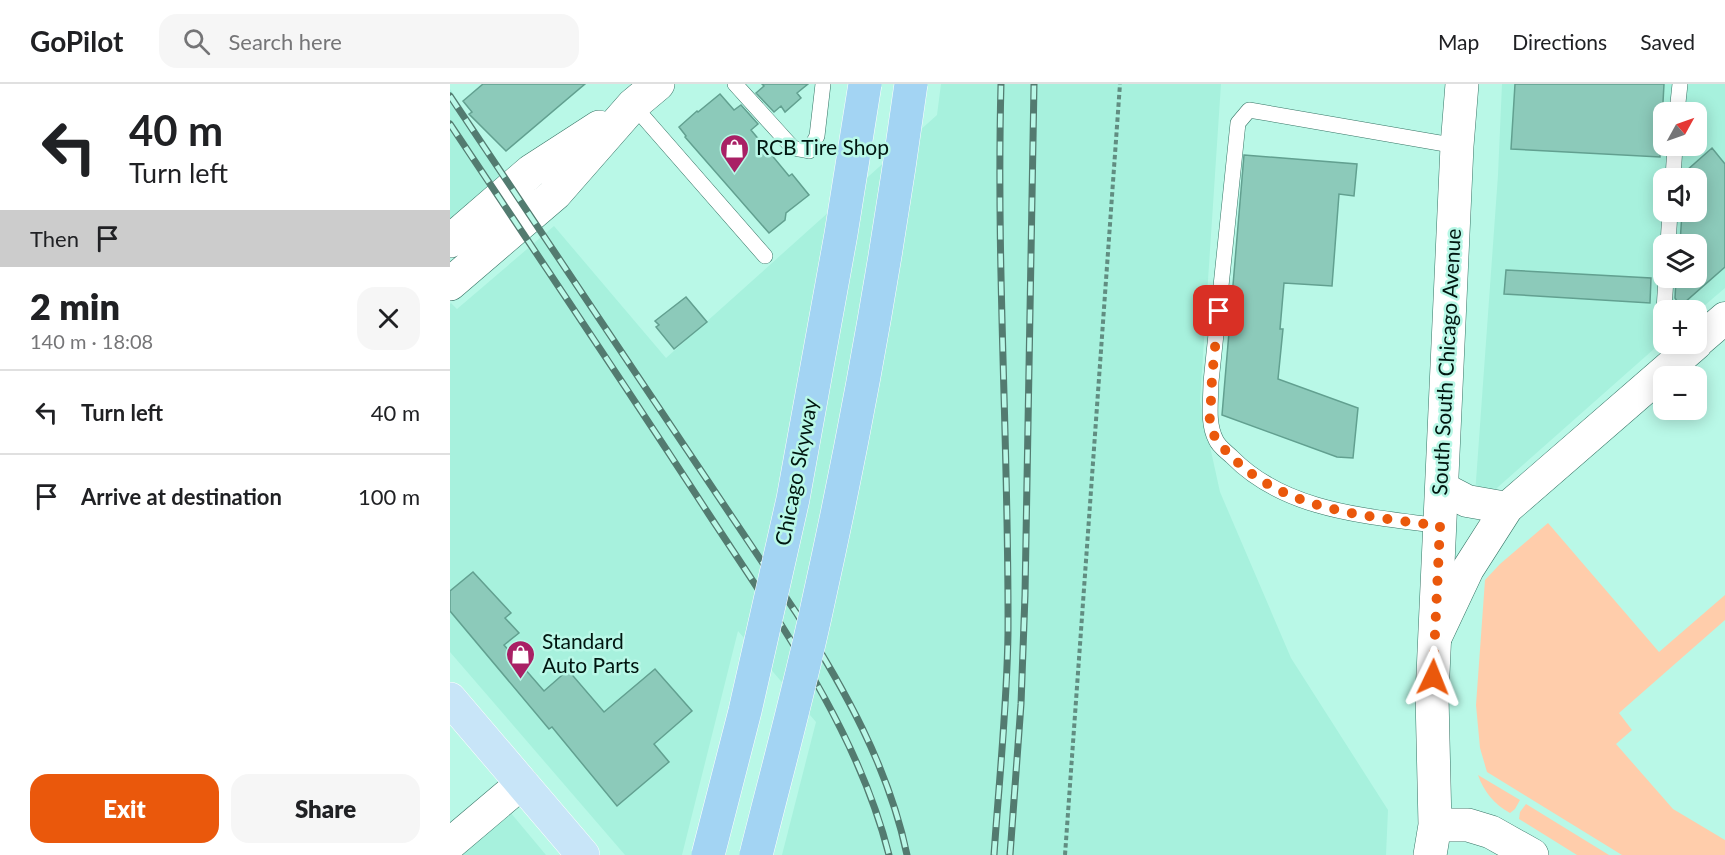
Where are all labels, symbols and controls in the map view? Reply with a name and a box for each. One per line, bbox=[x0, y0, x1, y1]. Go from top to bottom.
search box bbox=[159, 14, 579, 68]
text: GoPilot bbox=[30, 24, 123, 58]
icon: search bbox=[180, 25, 213, 58]
text: Search here bbox=[228, 28, 342, 55]
text: Map bbox=[1438, 29, 1479, 54]
text: Directions bbox=[1512, 29, 1607, 54]
text: Saved bbox=[1640, 29, 1695, 54]
north arrow bbox=[1653, 102, 1707, 156]
map controls bbox=[1653, 102, 1707, 420]
text: 40 m bbox=[129, 105, 223, 155]
icon: left bbox=[30, 108, 108, 186]
shop icon: RCB Tire Shop bbox=[719, 132, 751, 174]
place label: RCB Tire Shop bbox=[756, 134, 889, 159]
text: Turn left bbox=[129, 156, 228, 189]
button: sound bbox=[1653, 168, 1707, 222]
icon: arrive bbox=[91, 222, 124, 255]
text: Then bbox=[30, 225, 79, 252]
street label: South South Chicago Avenue bbox=[1426, 228, 1465, 496]
button: layers bbox=[1653, 234, 1707, 288]
text: 2 min bbox=[30, 284, 120, 328]
pin bbox=[1193, 285, 1244, 336]
button: close bbox=[357, 287, 420, 350]
icon: arrive bbox=[1202, 294, 1235, 327]
button: + bbox=[1653, 300, 1707, 354]
text: 140 m · 18:08 bbox=[30, 329, 153, 353]
button: − bbox=[1653, 366, 1707, 420]
icon: left bbox=[30, 396, 63, 429]
street label: Chicago Skyway bbox=[769, 396, 822, 547]
text: Turn left bbox=[81, 399, 163, 426]
text: 40 m bbox=[371, 399, 420, 426]
icon: arrive bbox=[30, 480, 63, 513]
text: Arrive at destination bbox=[81, 483, 282, 510]
text: 100 m bbox=[358, 483, 420, 510]
place label: Standard Auto Parts bbox=[542, 628, 639, 677]
shop icon: Standard Auto Parts bbox=[505, 638, 537, 680]
position arrow bbox=[1401, 645, 1465, 709]
button: Exit bbox=[30, 774, 219, 843]
button: Share bbox=[231, 774, 420, 843]

